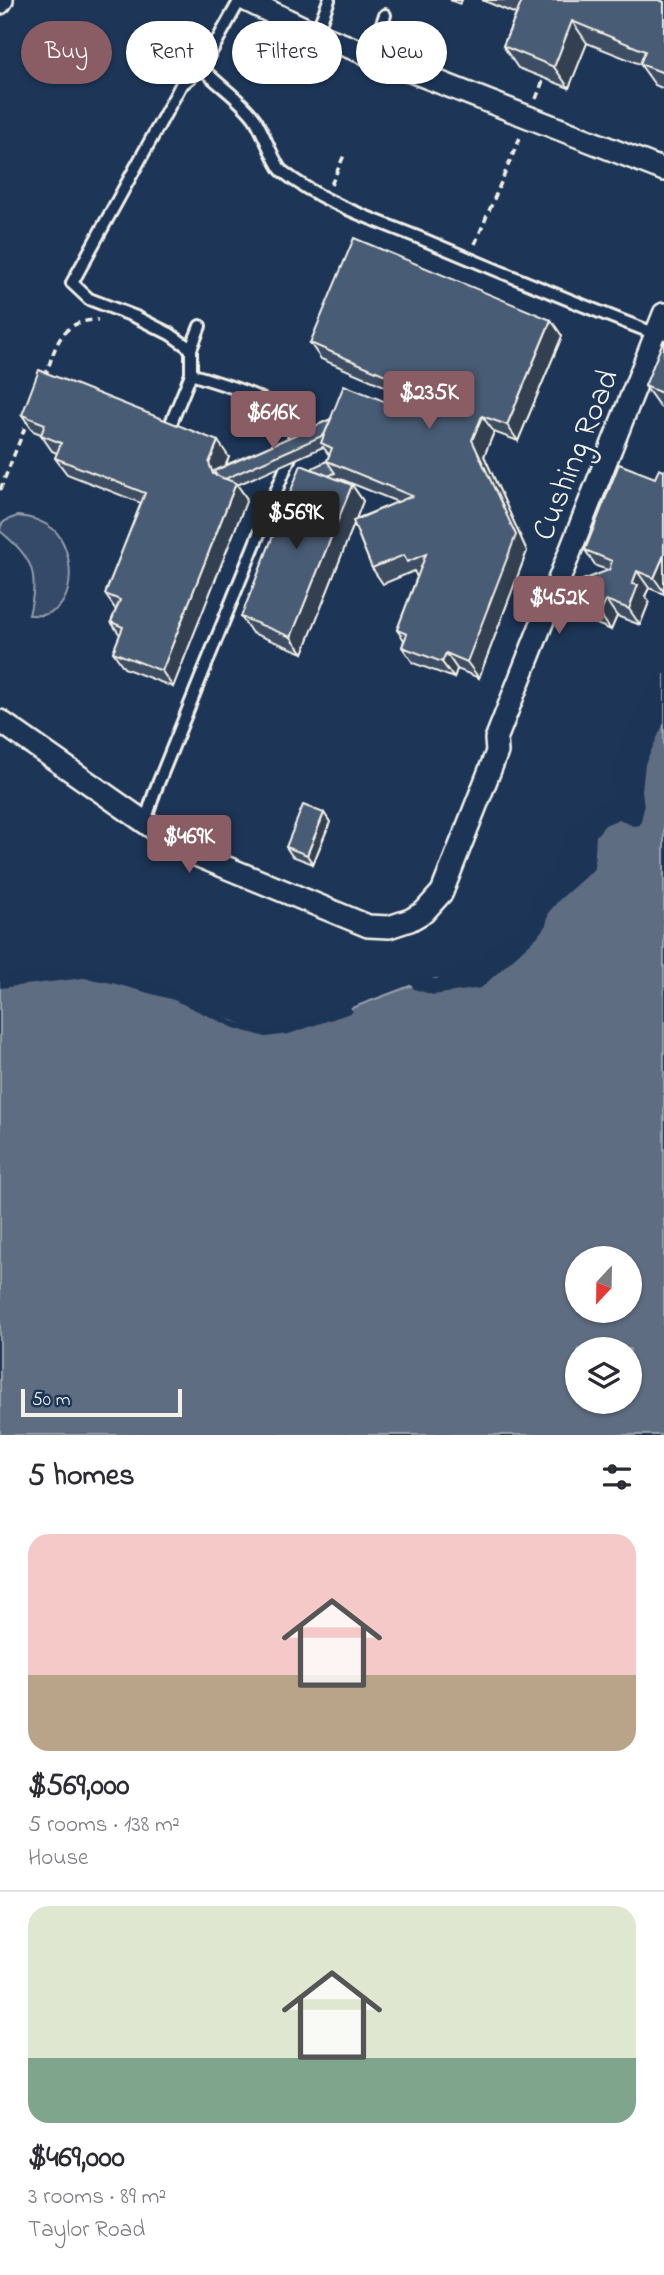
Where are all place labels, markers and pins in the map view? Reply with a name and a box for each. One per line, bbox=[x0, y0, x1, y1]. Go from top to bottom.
pin: $235K bbox=[380, 372, 478, 431]
pin: $616K bbox=[224, 392, 322, 451]
pin: $569K bbox=[247, 491, 345, 551]
pin: $452K bbox=[510, 576, 608, 636]
pin: $469K bbox=[140, 816, 238, 875]

